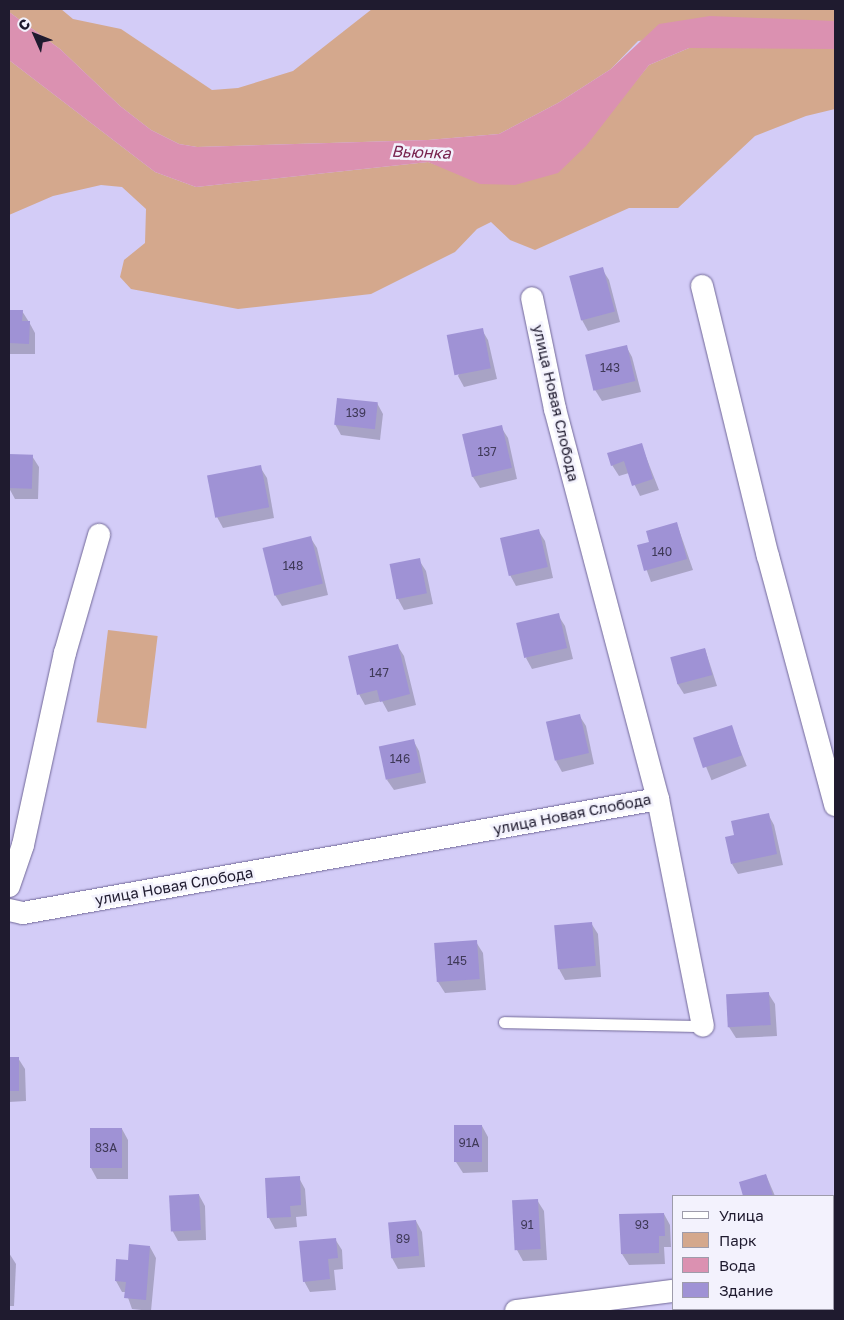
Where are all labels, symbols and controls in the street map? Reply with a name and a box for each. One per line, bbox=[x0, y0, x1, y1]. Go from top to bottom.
north arrow bbox=[10, 10, 60, 60]
text: С bbox=[14, 15, 33, 34]
water label: Вьюнка bbox=[391, 141, 451, 163]
street label: улица Новая Слобода bbox=[529, 323, 583, 483]
house number: 143 bbox=[600, 361, 620, 375]
house number: 139 bbox=[346, 406, 366, 420]
house number: 137 bbox=[477, 445, 497, 459]
house number: 140 bbox=[652, 545, 672, 559]
house number: 148 bbox=[283, 559, 303, 573]
house number: 147 bbox=[369, 666, 389, 680]
house number: 146 bbox=[390, 752, 410, 766]
street label: улица Новая Слобода bbox=[492, 790, 652, 838]
street label: улица Новая Слобода bbox=[93, 863, 255, 909]
house number: 145 bbox=[447, 954, 467, 968]
house number: 91А bbox=[458, 1136, 480, 1150]
house number: 83А bbox=[95, 1141, 117, 1155]
legend bbox=[672, 1195, 834, 1310]
text: Улица bbox=[719, 1206, 764, 1224]
house number: 91 bbox=[520, 1218, 534, 1232]
house number: 93 bbox=[635, 1218, 649, 1232]
text: Парк bbox=[719, 1231, 757, 1249]
house number: 89 bbox=[396, 1232, 410, 1246]
text: Вода bbox=[719, 1256, 756, 1274]
text: Здание bbox=[719, 1281, 773, 1299]

